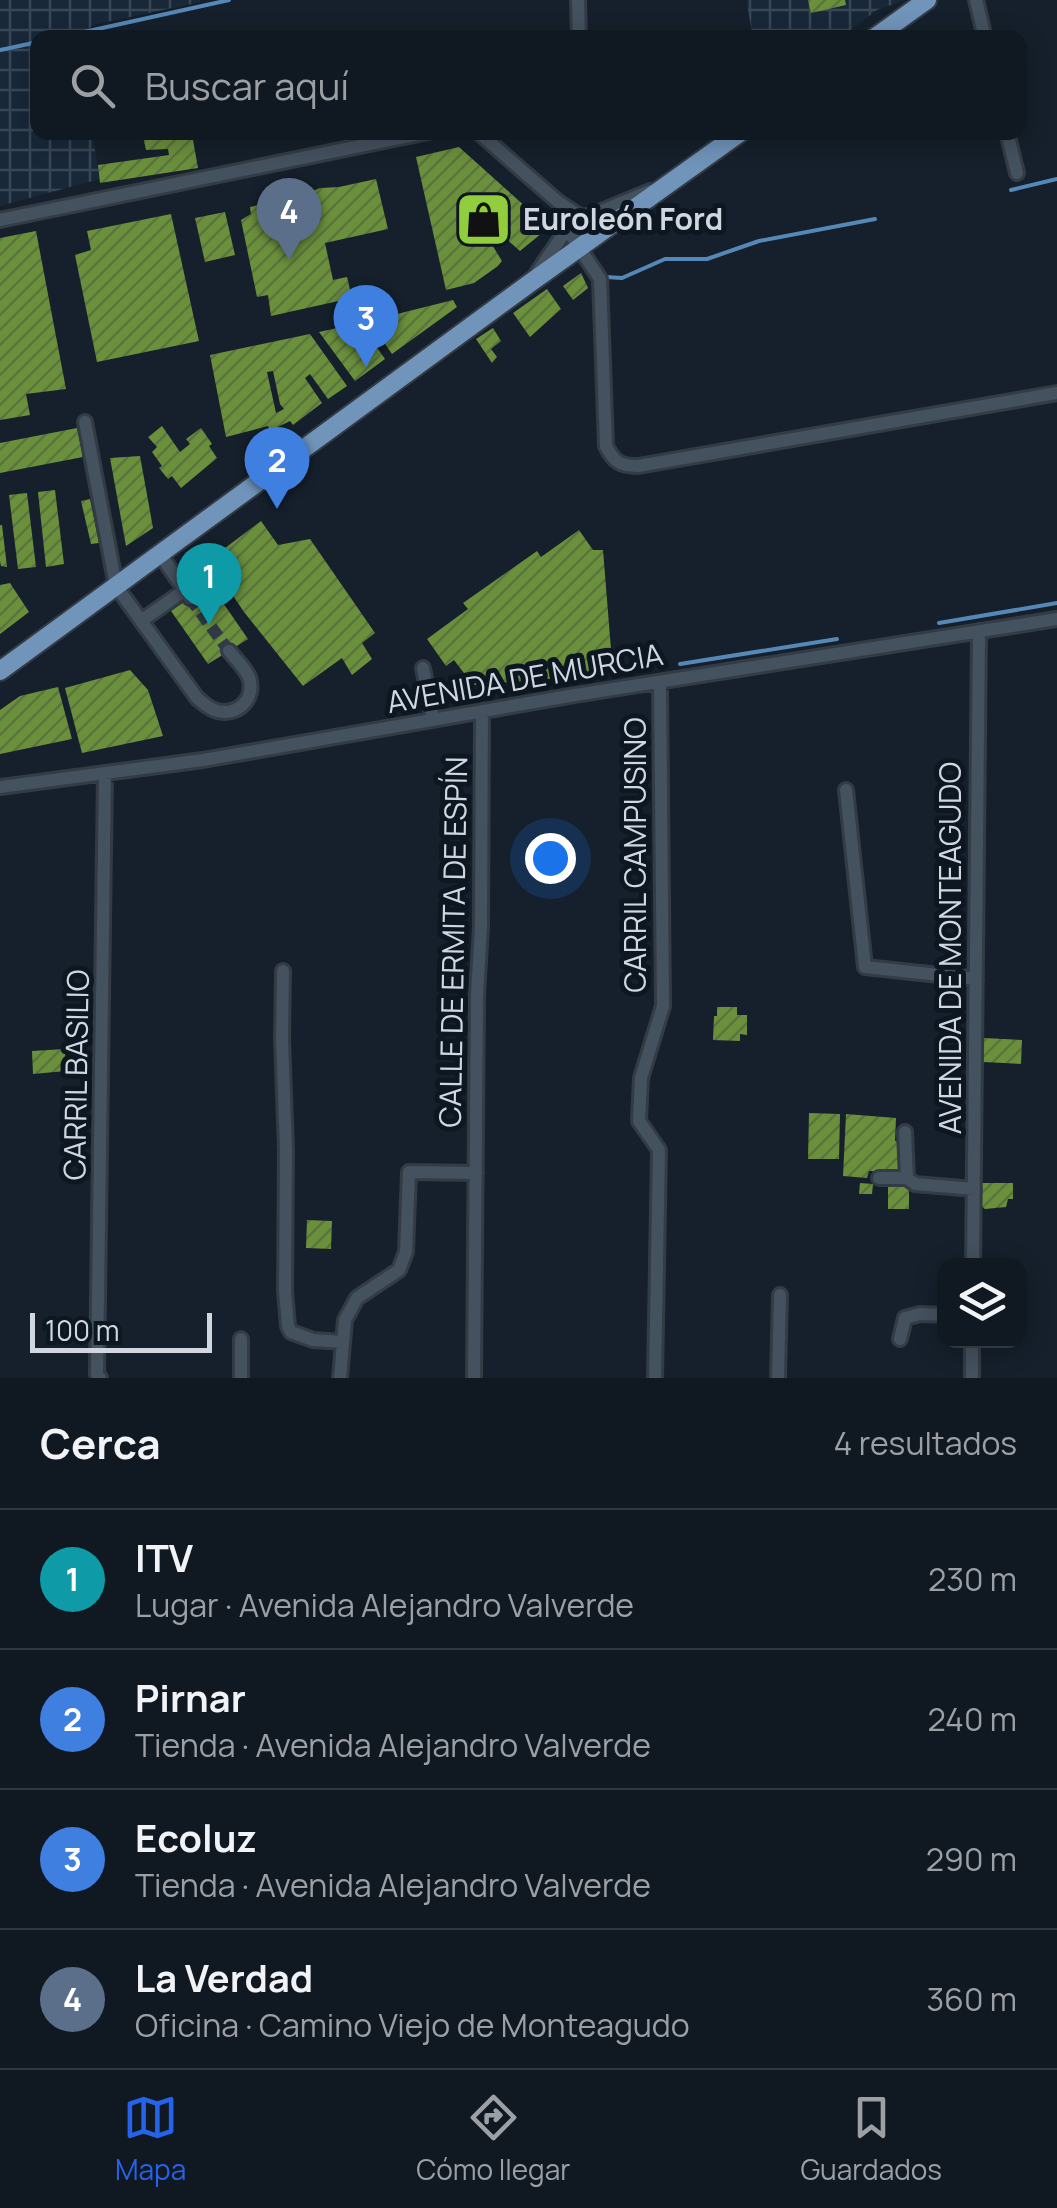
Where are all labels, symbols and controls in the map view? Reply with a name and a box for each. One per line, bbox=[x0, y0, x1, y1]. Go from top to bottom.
search box bbox=[30, 30, 1027, 140]
icon: search bbox=[65, 58, 120, 113]
text: Buscar aquí bbox=[145, 59, 349, 111]
pin: 4 bbox=[256, 178, 322, 260]
shop icon: Euroleón Ford bbox=[454, 190, 514, 250]
place label: Euroleón Ford bbox=[523, 198, 723, 239]
pin: 3 bbox=[334, 284, 398, 367]
pin: 2 bbox=[244, 426, 310, 509]
pin: 1 bbox=[176, 542, 242, 625]
street label: AVENIDA DE MURCIA bbox=[383, 633, 666, 722]
street label: CARRIL CAMPUSINO bbox=[614, 717, 655, 993]
street label: CALLE DE ERMITA DE ESPÍN bbox=[429, 756, 476, 1128]
street label: AVENIDA DE MONTEAGUDO bbox=[929, 762, 970, 1134]
your location bbox=[525, 833, 576, 884]
street label: CARRIL BASILIO bbox=[53, 969, 98, 1181]
map controls bbox=[937, 1258, 1027, 1348]
button: layers bbox=[937, 1258, 1027, 1348]
scale bar bbox=[30, 1308, 212, 1352]
text: 100 m bbox=[45, 1311, 119, 1349]
text: Cerca bbox=[40, 1414, 161, 1472]
text: 4 resultados bbox=[833, 1421, 1017, 1465]
text: ITV bbox=[135, 1531, 193, 1583]
text: 1 bbox=[65, 1557, 80, 1601]
text: 230 m bbox=[928, 1557, 1017, 1601]
text: Lugar · Avenida Alejandro Valverde bbox=[135, 1583, 634, 1627]
text: Pirnar bbox=[135, 1671, 246, 1723]
text: 2 bbox=[63, 1697, 82, 1741]
text: 240 m bbox=[927, 1697, 1017, 1741]
text: Tienda · Avenida Alejandro Valverde bbox=[135, 1723, 651, 1767]
text: Ecoluz bbox=[135, 1811, 257, 1863]
text: 3 bbox=[63, 1837, 82, 1881]
text: 290 m bbox=[926, 1837, 1017, 1881]
text: Tienda · Avenida Alejandro Valverde bbox=[135, 1863, 651, 1907]
text: La Verdad bbox=[135, 1951, 313, 2003]
text: 4 bbox=[63, 1977, 82, 2021]
text: 360 m bbox=[926, 1977, 1017, 2021]
text: Oficina · Camino Viejo de Monteagudo bbox=[135, 2003, 690, 2047]
tab: Mapa bbox=[115, 2090, 186, 2188]
tab: Cómo llegar bbox=[416, 2090, 570, 2188]
tab: Guardados bbox=[800, 2090, 942, 2188]

